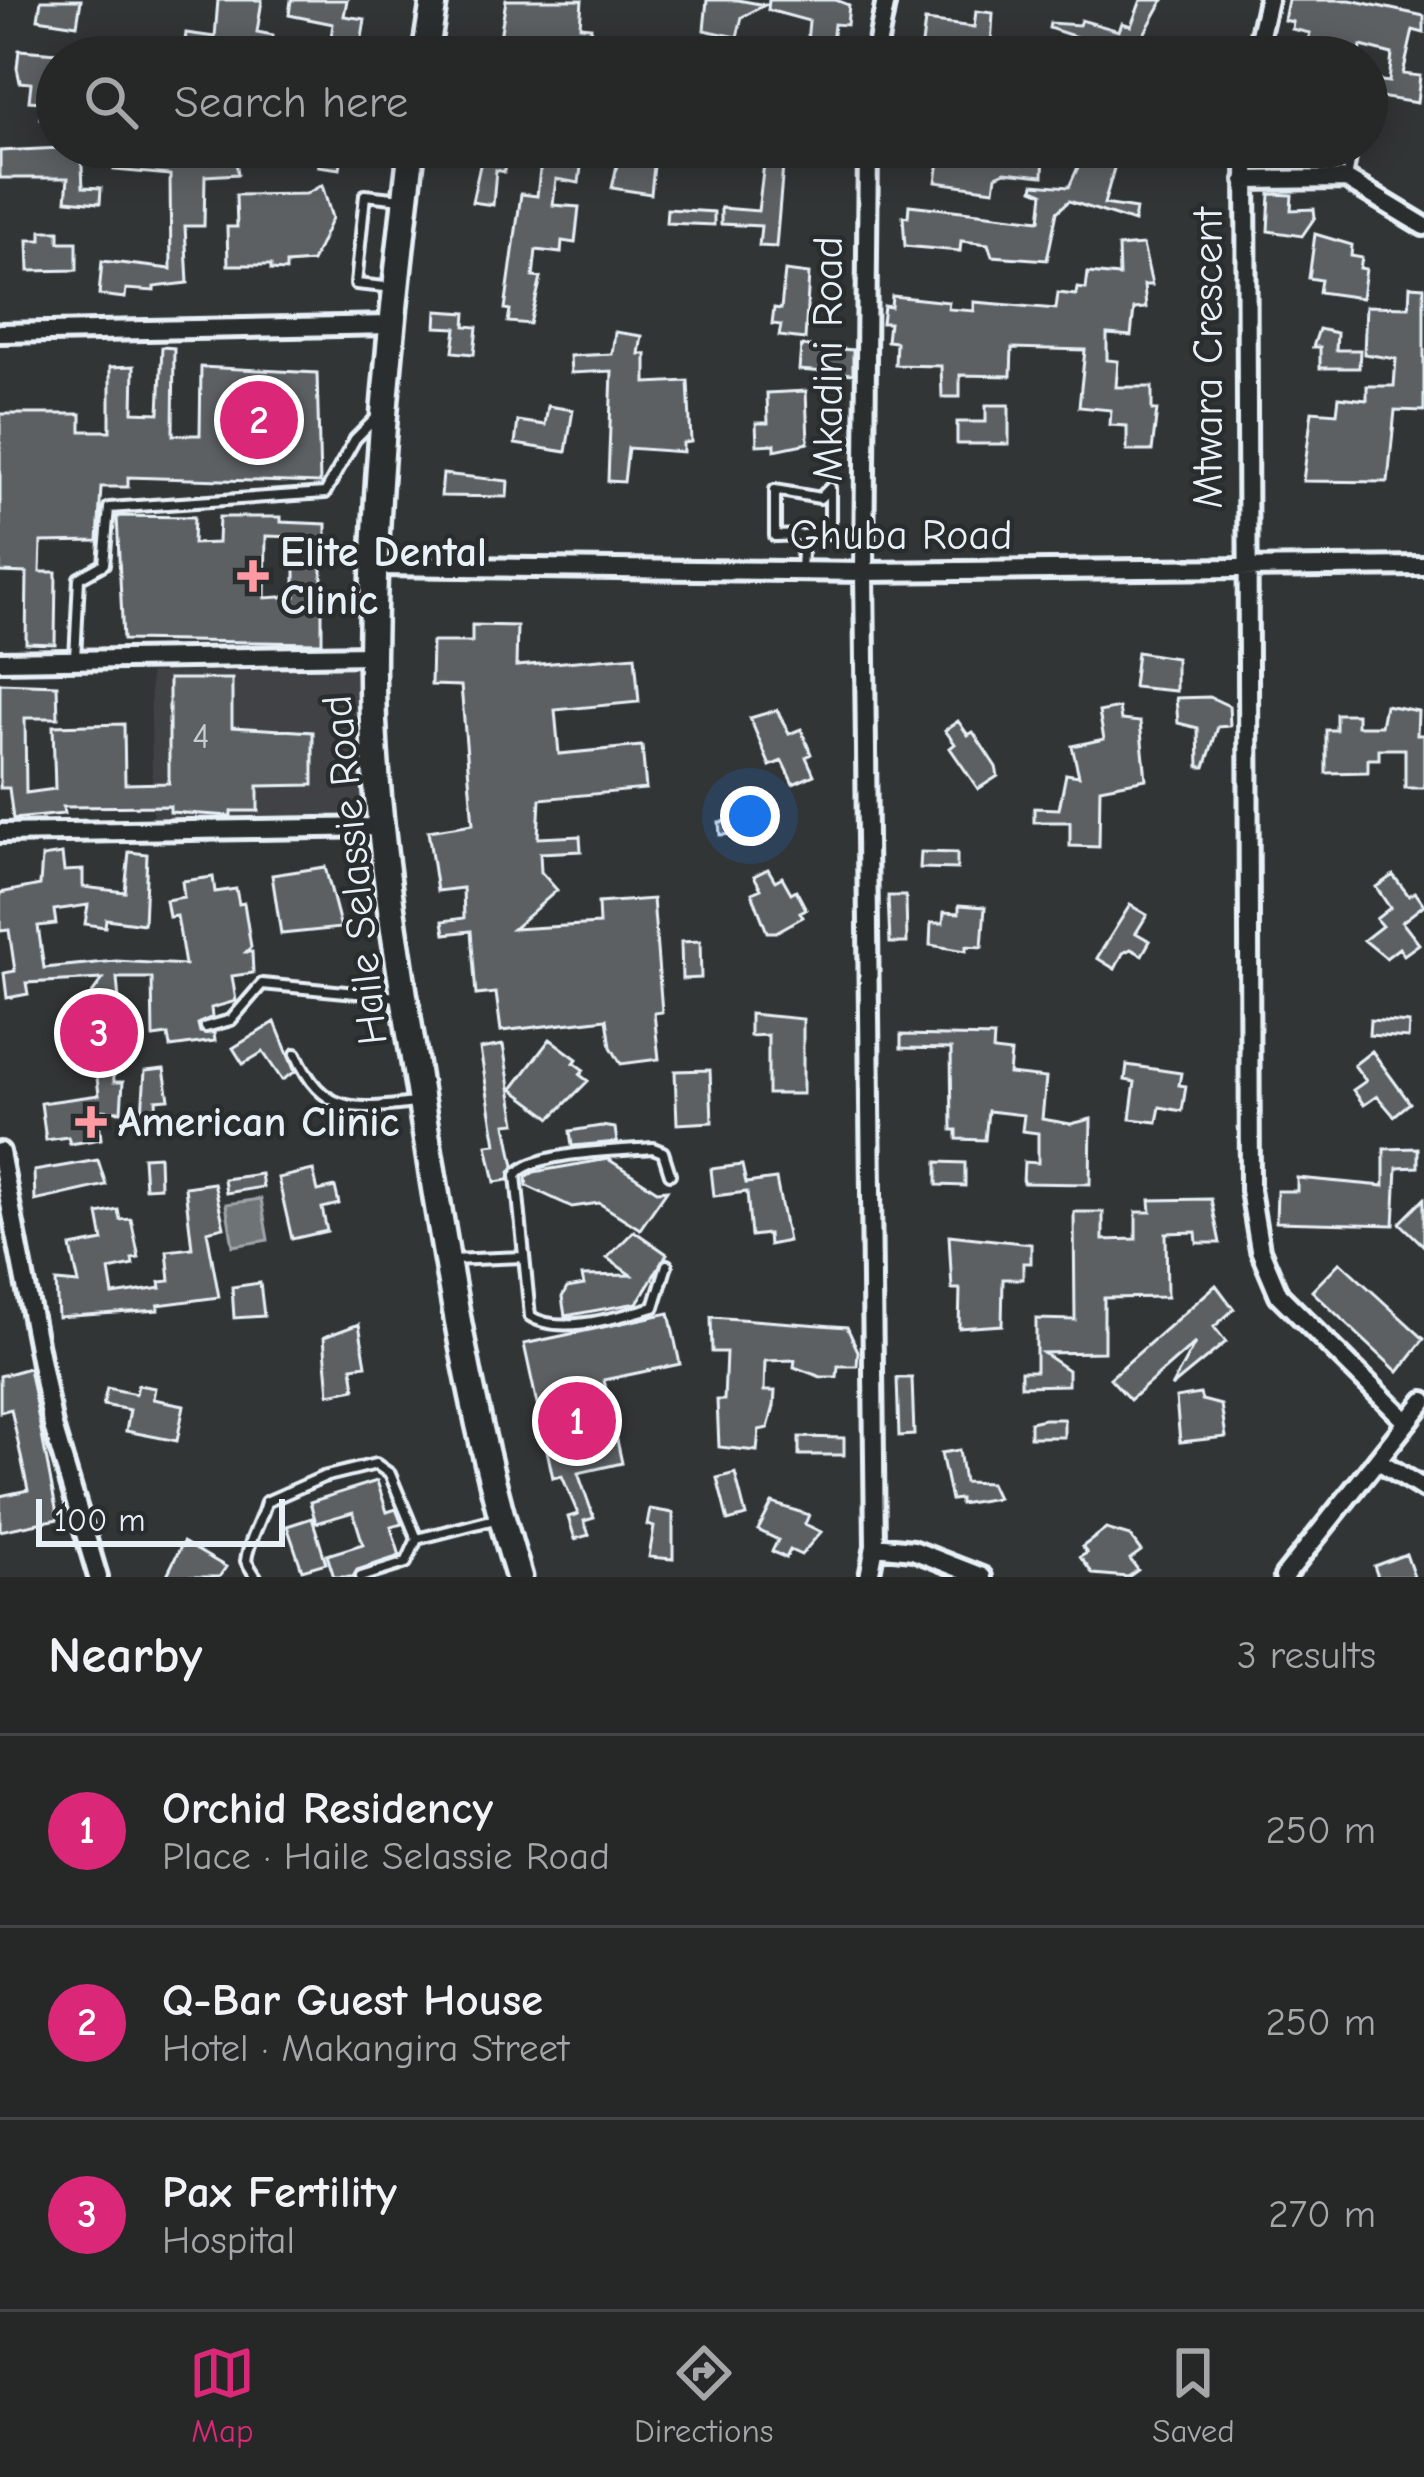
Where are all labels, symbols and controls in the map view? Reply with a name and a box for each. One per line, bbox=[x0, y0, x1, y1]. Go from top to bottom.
search box bbox=[36, 36, 1388, 168]
icon: search bbox=[78, 69, 144, 135]
text: Search here bbox=[174, 76, 408, 128]
street label: Mtwara Crescent bbox=[1184, 205, 1233, 509]
street label: Mkadini Road bbox=[804, 236, 853, 482]
pin: 2 bbox=[220, 375, 298, 465]
street label: Ghuba Road bbox=[790, 511, 1012, 560]
place label: Elite Dental Clinic bbox=[280, 528, 487, 625]
marker: Elite Dental Clinic bbox=[237, 560, 269, 592]
street label: Haile Selassie Road bbox=[312, 693, 398, 1047]
house number: 4 bbox=[192, 716, 210, 757]
your location bbox=[720, 786, 780, 846]
pin: 3 bbox=[60, 988, 138, 1078]
place label: American Clinic bbox=[118, 1098, 400, 1147]
marker: American Clinic bbox=[75, 1106, 107, 1138]
pin: 1 bbox=[538, 1376, 616, 1466]
scale bar bbox=[36, 1493, 285, 1546]
text: 100 m bbox=[54, 1501, 146, 1539]
text: Nearby bbox=[48, 1626, 202, 1685]
text: 3 results bbox=[1237, 1633, 1376, 1678]
text: Orchid Residency bbox=[162, 1782, 493, 1834]
text: 1 bbox=[79, 1808, 95, 1853]
text: 250 m bbox=[1265, 1808, 1376, 1853]
text: Place · Haile Selassie Road bbox=[162, 1834, 610, 1879]
text: Q-Bar Guest House bbox=[162, 1974, 543, 2026]
text: 2 bbox=[77, 2000, 97, 2045]
text: 250 m bbox=[1265, 2000, 1376, 2045]
text: Hotel · Makangira Street bbox=[162, 2026, 569, 2071]
text: Pax Fertility bbox=[162, 2166, 397, 2218]
text: 3 bbox=[77, 2192, 97, 2237]
text: 270 m bbox=[1268, 2192, 1376, 2237]
text: Hospital bbox=[162, 2218, 295, 2263]
tab: Map bbox=[189, 2340, 255, 2450]
tab: Directions bbox=[634, 2340, 774, 2450]
tab: Saved bbox=[1152, 2340, 1235, 2450]

